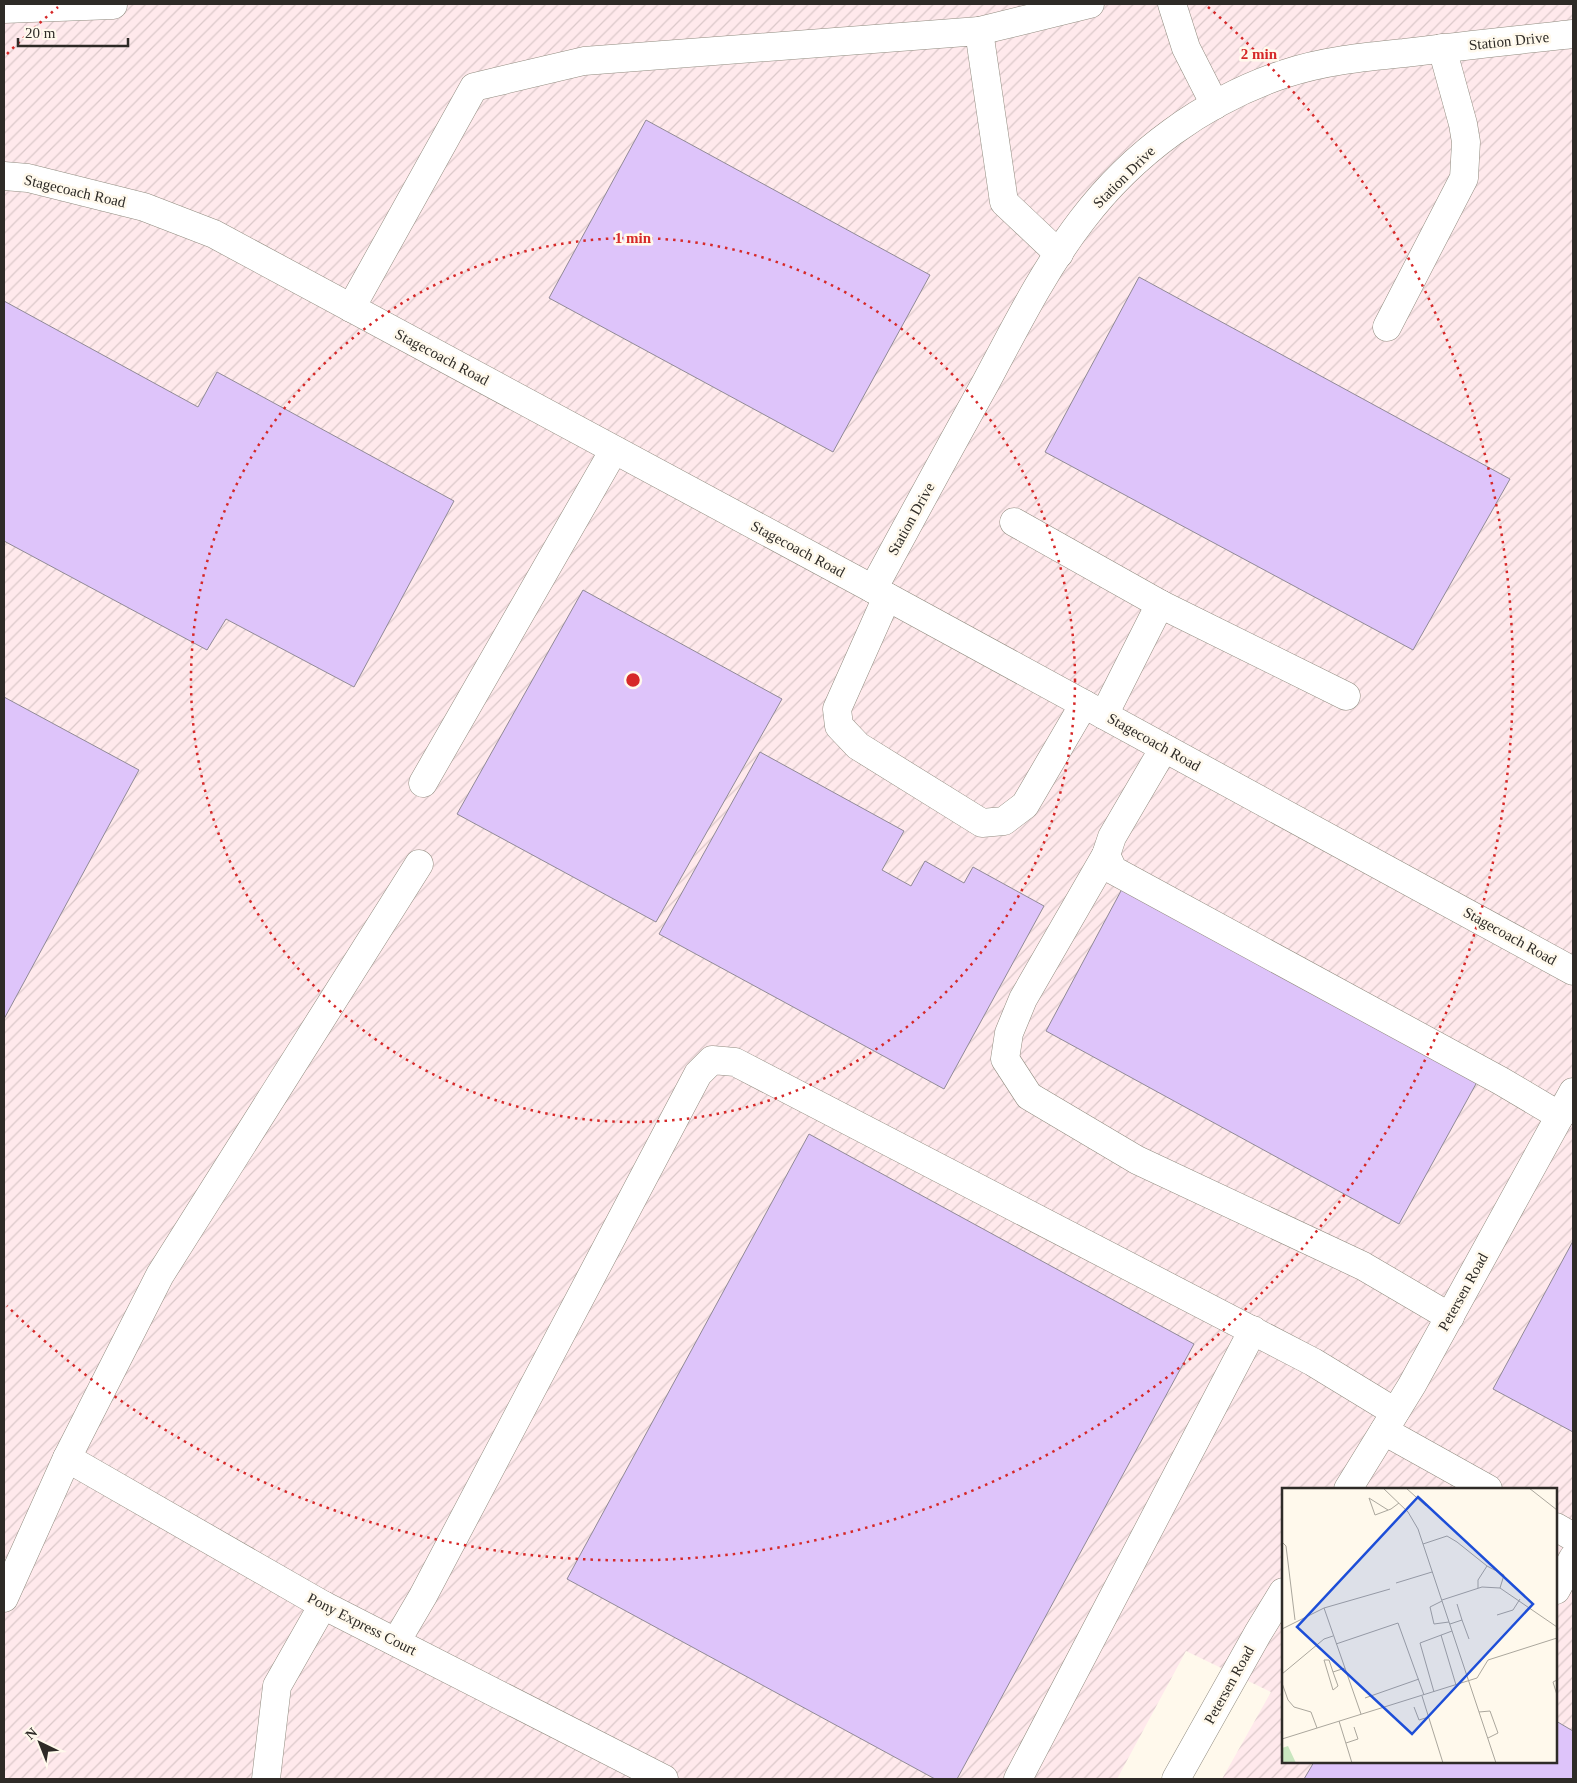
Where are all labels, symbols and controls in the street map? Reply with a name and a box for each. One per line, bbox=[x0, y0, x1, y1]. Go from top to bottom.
scale bar bbox=[18, 15, 128, 47]
text: 20 m bbox=[25, 25, 56, 41]
street label: Station Drive bbox=[1468, 29, 1550, 53]
text: 2 min bbox=[1241, 46, 1278, 62]
street label: Station Drive bbox=[1090, 143, 1158, 211]
street label: Stagecoach Road bbox=[23, 172, 128, 211]
text: 1 min bbox=[615, 230, 652, 246]
street label: Stagecoach Road bbox=[392, 326, 492, 389]
street label: Station Drive bbox=[885, 480, 938, 558]
street label: Stagecoach Road bbox=[748, 518, 848, 581]
centre of rings bbox=[624, 671, 642, 689]
street label: Stagecoach Road bbox=[1105, 710, 1204, 774]
street label: Stagecoach Road bbox=[1461, 904, 1560, 968]
street label: Petersen Road bbox=[1435, 1250, 1491, 1334]
inset map bbox=[1282, 1488, 1557, 1763]
street label: Pony Express Court bbox=[305, 1590, 420, 1659]
street label: Petersen Road bbox=[1201, 1643, 1257, 1727]
north arrow bbox=[15, 1718, 65, 1768]
text: N bbox=[23, 1725, 40, 1743]

